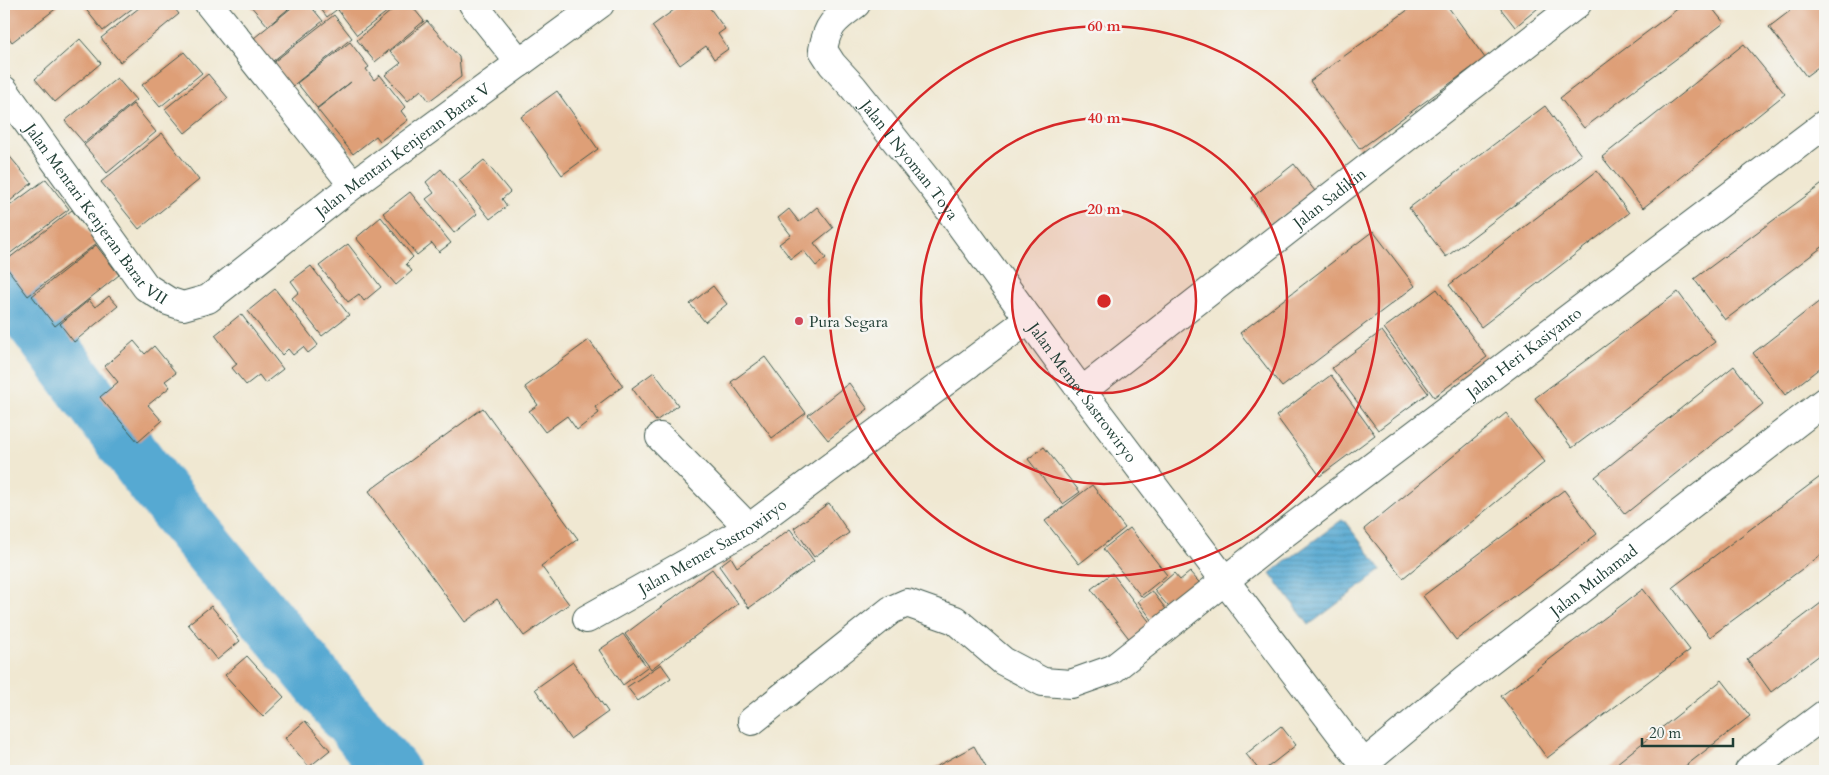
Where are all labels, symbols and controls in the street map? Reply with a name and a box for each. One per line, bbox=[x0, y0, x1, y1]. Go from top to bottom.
text: 60 m bbox=[1087, 16, 1121, 36]
street label: Jalan Mentari Kenjeran Barat V bbox=[309, 78, 495, 224]
street label: Jalan I Nyoman Toya bbox=[854, 94, 963, 225]
text: 40 m bbox=[1087, 108, 1121, 128]
street label: Jalan Mentari Kenjeran Barat VII bbox=[18, 118, 172, 310]
street label: Jalan Sadikin bbox=[1287, 163, 1371, 235]
text: 20 m bbox=[1087, 199, 1121, 219]
centre of rings bbox=[1095, 292, 1113, 310]
street label: Jalan Heri Kasiyanto bbox=[1461, 302, 1587, 405]
place label: Pura Segara bbox=[809, 311, 888, 333]
marker: Pura Segara bbox=[793, 315, 805, 327]
street label: Jalan Memet Sastrowiryo bbox=[1022, 317, 1142, 468]
street label: Jalan Memet Sastrowiryo bbox=[633, 494, 792, 601]
street label: Jalan Muhamad bbox=[1544, 540, 1643, 623]
scale bar bbox=[1642, 715, 1733, 747]
text: 20 m bbox=[1649, 723, 1681, 743]

